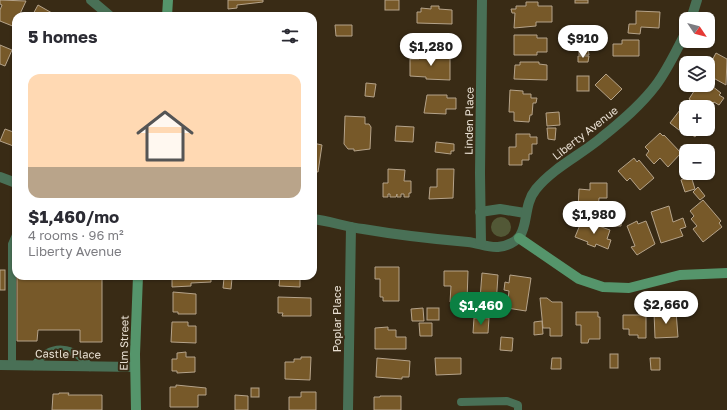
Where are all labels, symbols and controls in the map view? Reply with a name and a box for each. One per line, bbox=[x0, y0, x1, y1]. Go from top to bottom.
north arrow bbox=[679, 12, 715, 48]
map controls bbox=[679, 12, 715, 180]
icon: filters bbox=[279, 25, 301, 47]
pin: $910 bbox=[559, 25, 607, 59]
text: 5 homes bbox=[28, 26, 98, 47]
text: $910 bbox=[567, 30, 599, 46]
pin: $1,280 bbox=[398, 33, 464, 67]
text: $1,280 bbox=[409, 38, 453, 54]
button: layers bbox=[679, 56, 715, 92]
street label: Linden Place bbox=[461, 87, 476, 155]
icon: home bbox=[129, 100, 201, 172]
button: + bbox=[679, 100, 715, 136]
street label: Liberty Avenue bbox=[549, 103, 620, 162]
button: − bbox=[679, 144, 715, 180]
pin: $1,980 bbox=[561, 201, 627, 235]
text: $1,460/mo bbox=[28, 206, 119, 227]
text: $1,980 bbox=[572, 206, 616, 222]
text: 4 rooms · 96 m² bbox=[28, 227, 124, 243]
text: Liberty Avenue bbox=[28, 243, 122, 259]
street label: Poplar Place bbox=[330, 286, 343, 352]
pin: $2,660 bbox=[633, 291, 699, 325]
pin: $1,460 bbox=[448, 292, 514, 326]
text: $2,660 bbox=[643, 296, 689, 312]
text: $1,460 bbox=[459, 297, 503, 313]
street label: Elm Street bbox=[117, 315, 130, 371]
street label: Castle Place bbox=[35, 346, 101, 361]

